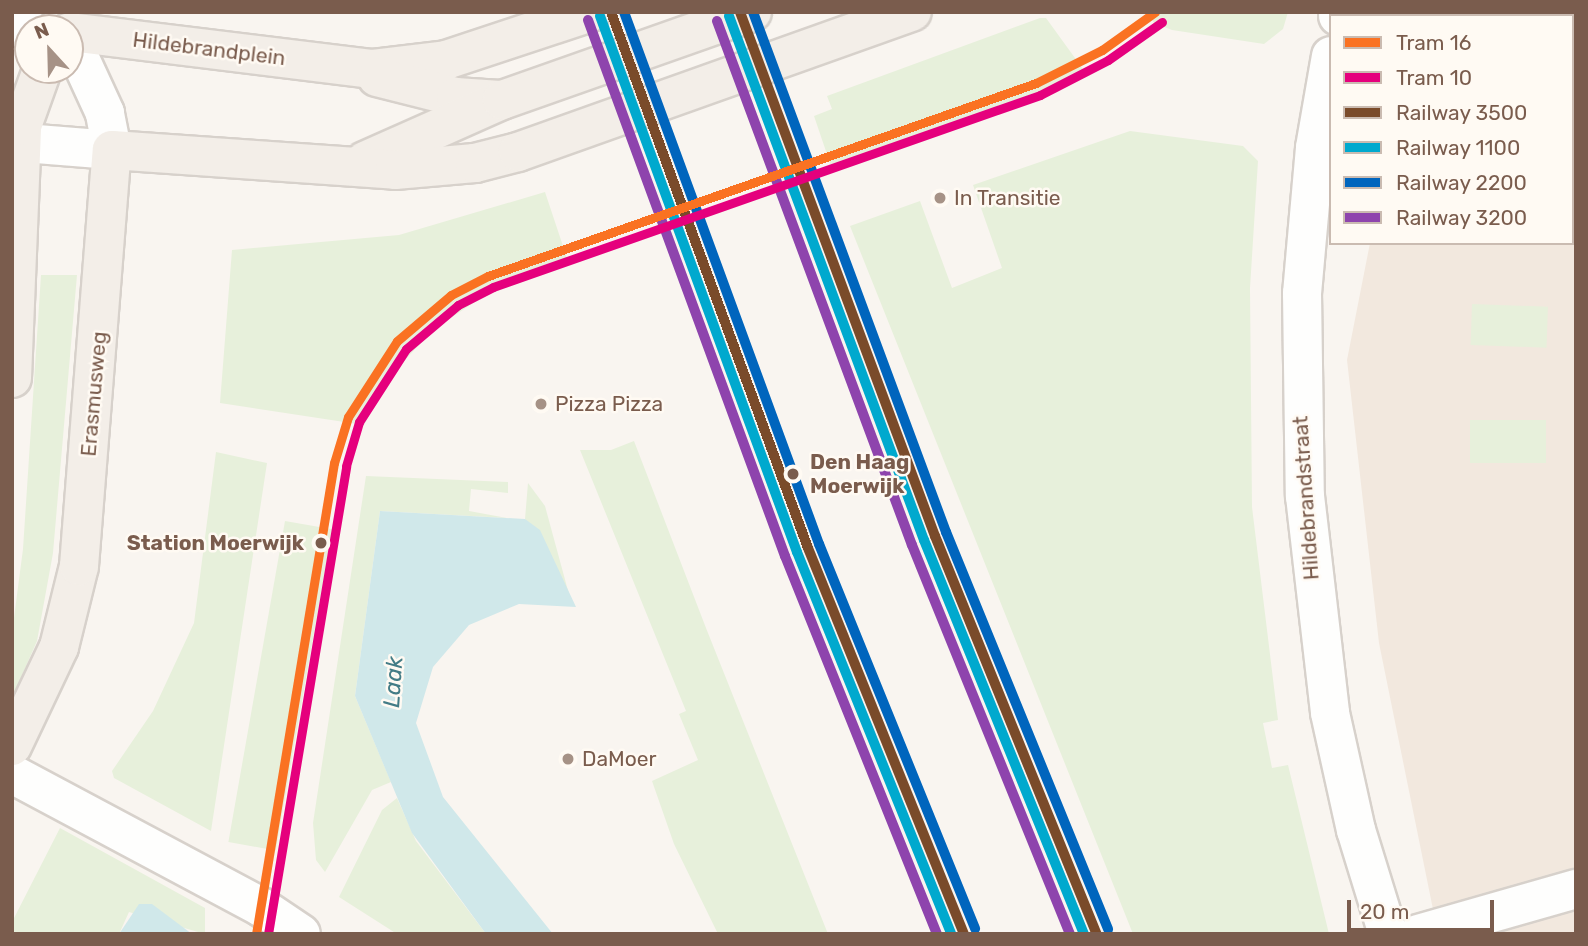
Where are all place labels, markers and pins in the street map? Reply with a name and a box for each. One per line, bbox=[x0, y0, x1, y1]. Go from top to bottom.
place label: In Transitie bbox=[954, 185, 1061, 211]
marker: In Transitie bbox=[932, 190, 948, 206]
place label: Pizza Pizza bbox=[555, 391, 663, 417]
marker: Pizza Pizza bbox=[533, 396, 549, 412]
place label: Den Haag Moerwijk bbox=[810, 449, 909, 499]
marker: Den Haag Moerwijk bbox=[782, 463, 804, 485]
place label: Station Moerwijk bbox=[127, 530, 304, 556]
marker: Station Moerwijk bbox=[310, 532, 332, 554]
place label: DaMoer bbox=[582, 746, 657, 772]
marker: DaMoer bbox=[560, 751, 576, 767]

